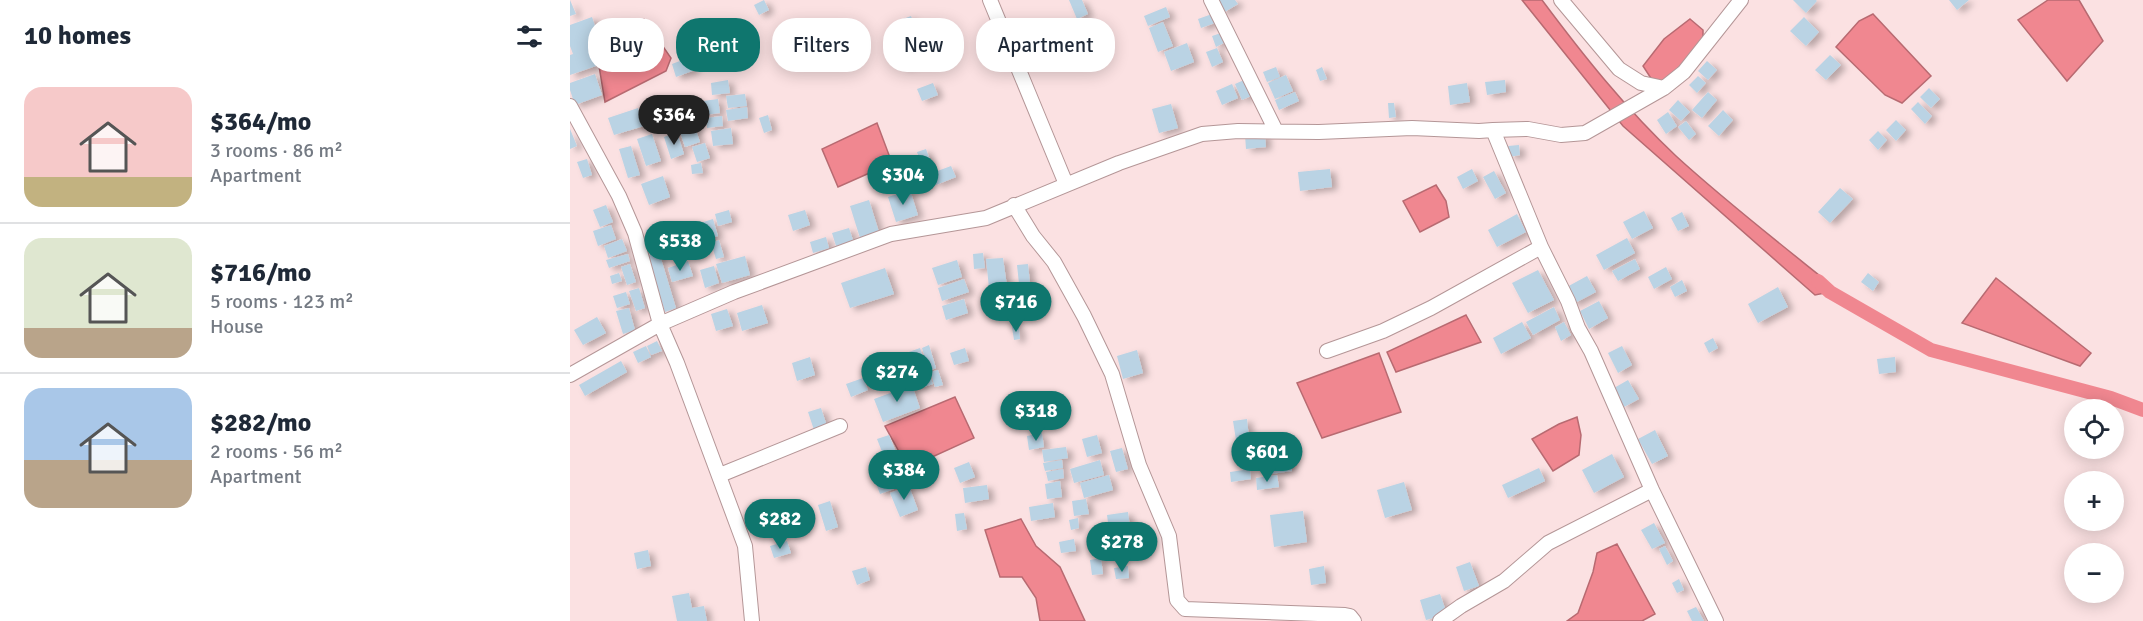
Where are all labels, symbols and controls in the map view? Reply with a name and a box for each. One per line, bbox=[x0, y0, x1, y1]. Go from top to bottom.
chip: Buy bbox=[588, 18, 664, 72]
chip: Rent bbox=[676, 18, 760, 72]
chip: Filters bbox=[772, 18, 871, 72]
chip: New bbox=[883, 18, 964, 72]
chip: Apartment bbox=[976, 18, 1115, 72]
text: 10 homes bbox=[24, 20, 131, 52]
icon: filters bbox=[513, 20, 546, 53]
pin: $364 bbox=[638, 95, 710, 146]
text: $364 bbox=[652, 102, 696, 127]
text: $364/mo bbox=[210, 106, 311, 138]
icon: home bbox=[72, 111, 144, 183]
text: 3 rooms · 86 m² bbox=[210, 138, 343, 163]
pin: $304 bbox=[867, 155, 939, 206]
text: $304 bbox=[881, 162, 925, 187]
text: Apartment bbox=[210, 163, 302, 188]
pin: $538 bbox=[644, 221, 716, 272]
text: $538 bbox=[658, 228, 702, 253]
text: $716/mo bbox=[210, 257, 311, 289]
icon: home bbox=[72, 262, 144, 334]
pin: $716 bbox=[980, 282, 1052, 333]
text: 5 rooms · 123 m² bbox=[210, 289, 354, 314]
text: $716 bbox=[994, 289, 1038, 314]
text: House bbox=[210, 314, 264, 339]
pin: $274 bbox=[861, 352, 933, 403]
text: $274 bbox=[875, 359, 919, 384]
pin: $318 bbox=[1000, 391, 1072, 442]
text: $318 bbox=[1014, 398, 1058, 423]
map controls bbox=[2064, 399, 2124, 603]
button: locate bbox=[2064, 399, 2124, 459]
text: $282/mo bbox=[210, 407, 311, 439]
icon: home bbox=[72, 412, 144, 484]
pin: $601 bbox=[1231, 432, 1303, 483]
text: 2 rooms · 56 m² bbox=[210, 439, 343, 464]
text: $601 bbox=[1245, 439, 1289, 464]
pin: $384 bbox=[868, 450, 940, 501]
text: $384 bbox=[882, 457, 926, 482]
text: Apartment bbox=[210, 464, 302, 489]
button: + bbox=[2064, 471, 2124, 531]
pin: $282 bbox=[744, 499, 816, 550]
text: $282 bbox=[758, 506, 802, 531]
pin: $278 bbox=[1086, 522, 1158, 573]
text: $278 bbox=[1100, 529, 1144, 554]
button: − bbox=[2064, 543, 2124, 603]

